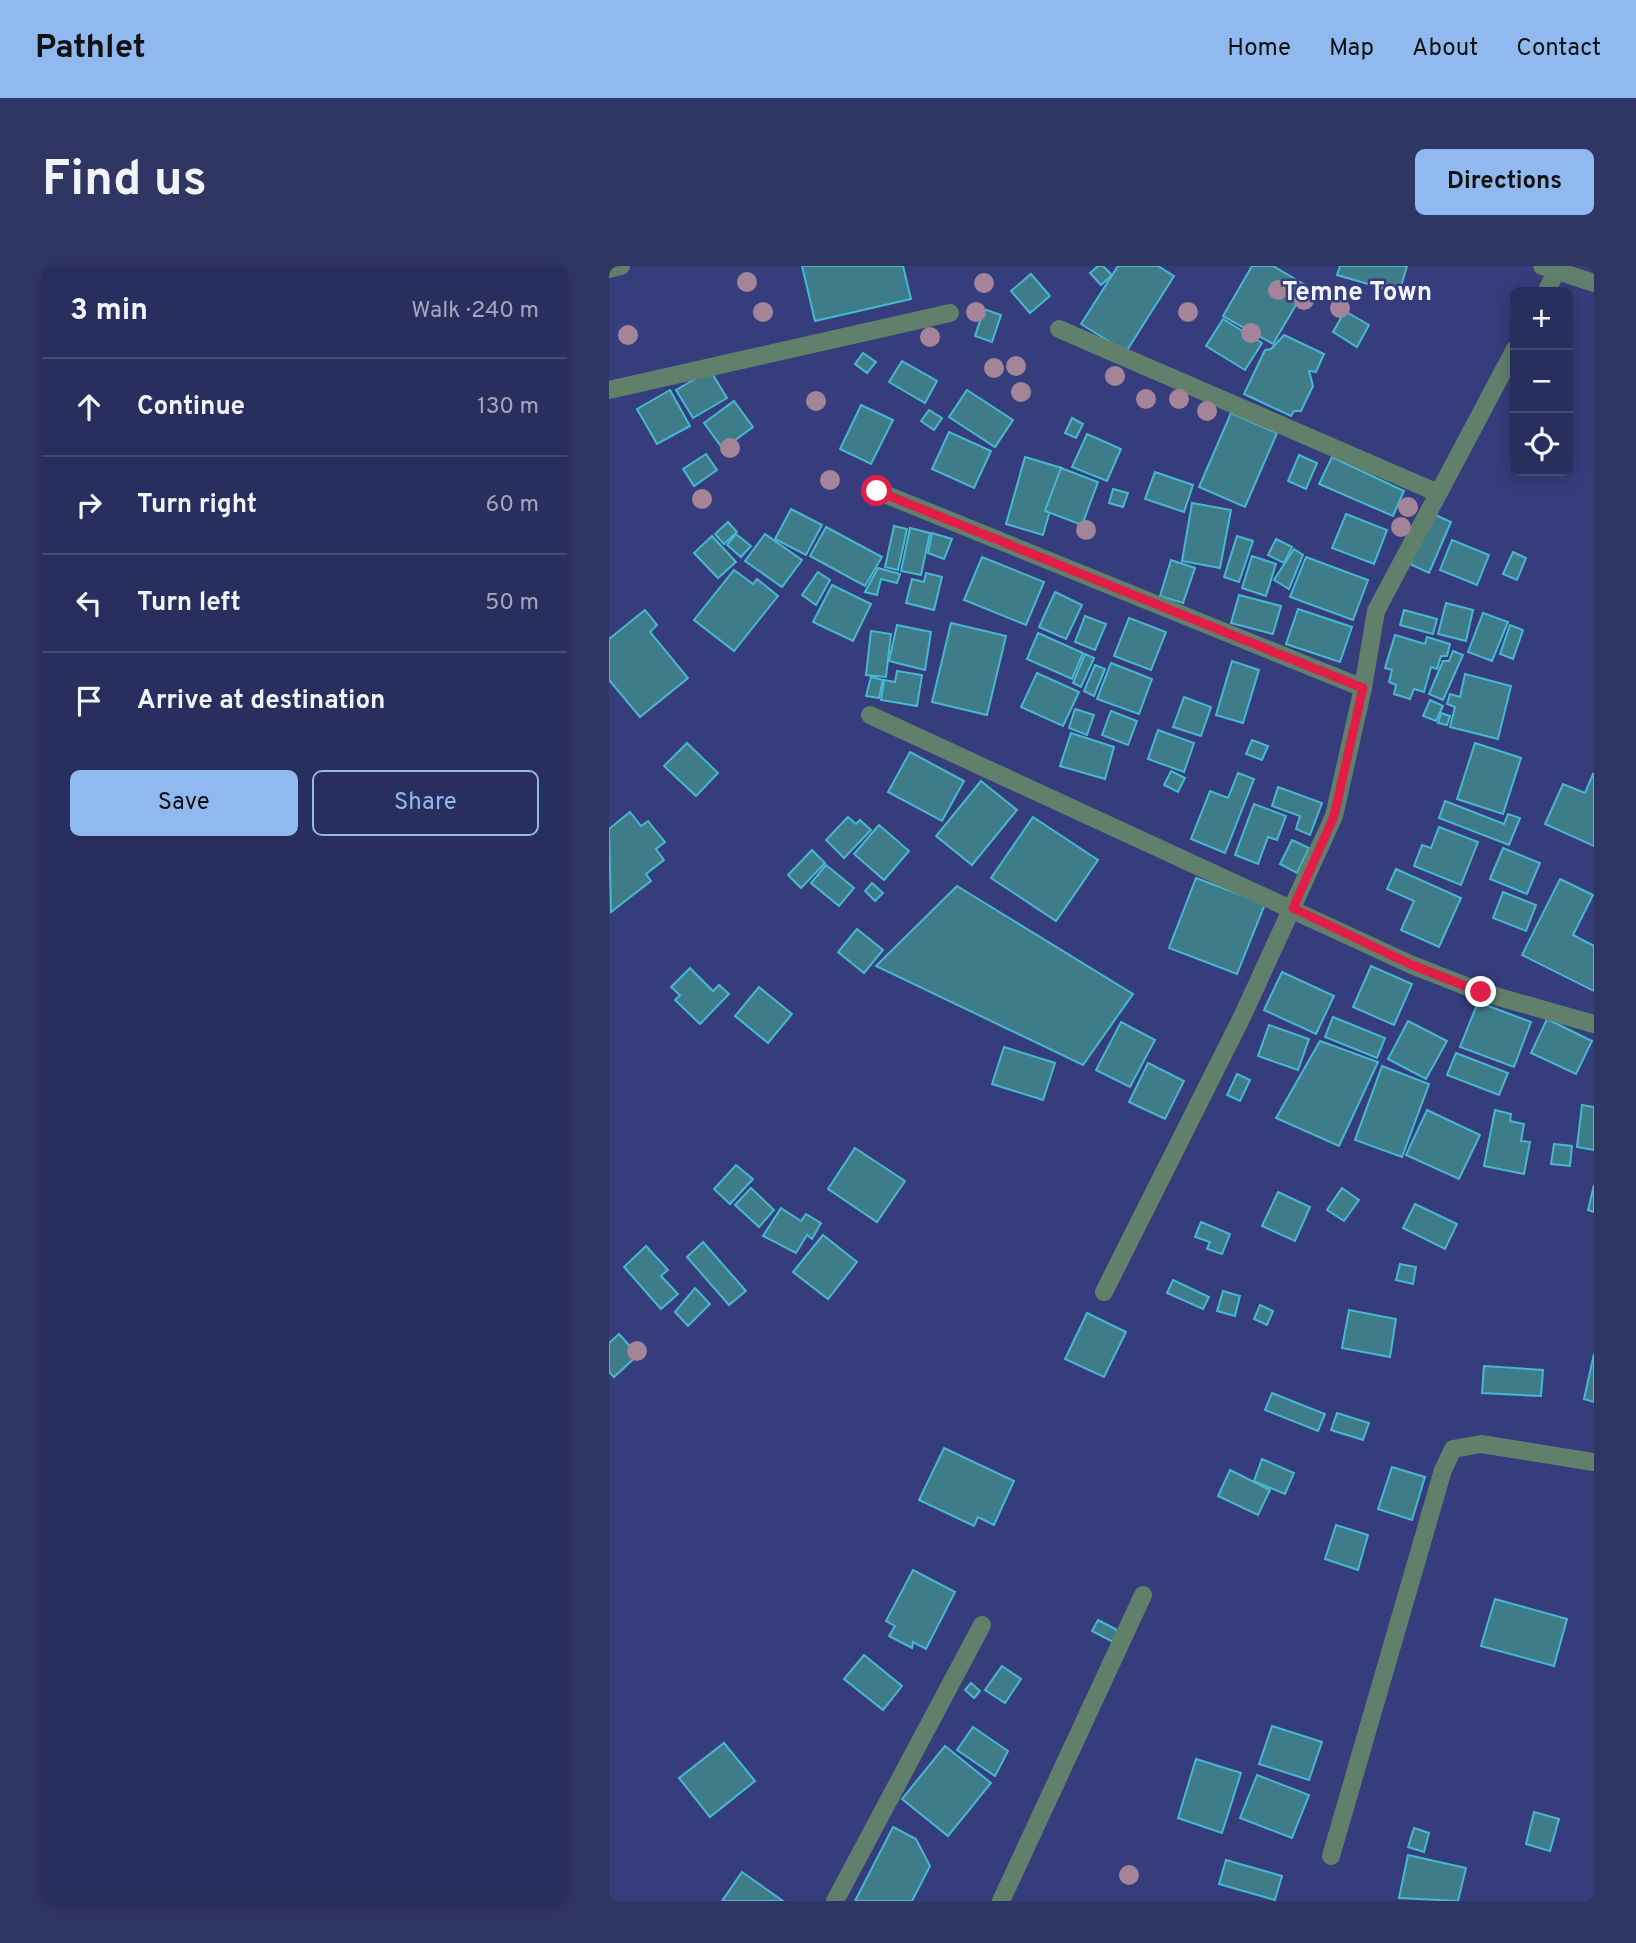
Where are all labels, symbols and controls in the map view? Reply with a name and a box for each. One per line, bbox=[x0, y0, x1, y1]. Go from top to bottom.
text: Pathlet bbox=[35, 28, 146, 70]
text: Home bbox=[1227, 34, 1291, 64]
text: Map bbox=[1329, 34, 1374, 64]
text: About bbox=[1412, 34, 1478, 64]
text: Contact bbox=[1516, 34, 1601, 64]
button: Directions bbox=[1415, 149, 1594, 215]
text: Find us bbox=[42, 151, 207, 213]
district label: Temne Town bbox=[1282, 277, 1432, 310]
map controls bbox=[1510, 287, 1573, 476]
button: + bbox=[1510, 287, 1573, 350]
text: 3 min bbox=[70, 293, 148, 330]
text: Walk · 240 m bbox=[411, 297, 539, 326]
button: − bbox=[1510, 350, 1573, 413]
icon: ahead bbox=[70, 388, 108, 426]
text: Continue bbox=[137, 391, 245, 424]
text: 130 m bbox=[477, 393, 539, 422]
button: locate bbox=[1510, 413, 1573, 476]
route start bbox=[861, 475, 892, 506]
icon: right bbox=[70, 486, 108, 524]
text: Turn right bbox=[137, 489, 257, 522]
text: 60 m bbox=[486, 491, 539, 520]
icon: left bbox=[70, 584, 108, 622]
text: Turn left bbox=[137, 587, 241, 620]
text: 50 m bbox=[485, 589, 539, 618]
icon: arrive bbox=[70, 682, 108, 720]
text: Arrive at destination bbox=[137, 685, 385, 718]
button: Save bbox=[70, 770, 298, 836]
button: Share bbox=[312, 770, 539, 836]
route end bbox=[1465, 976, 1496, 1007]

